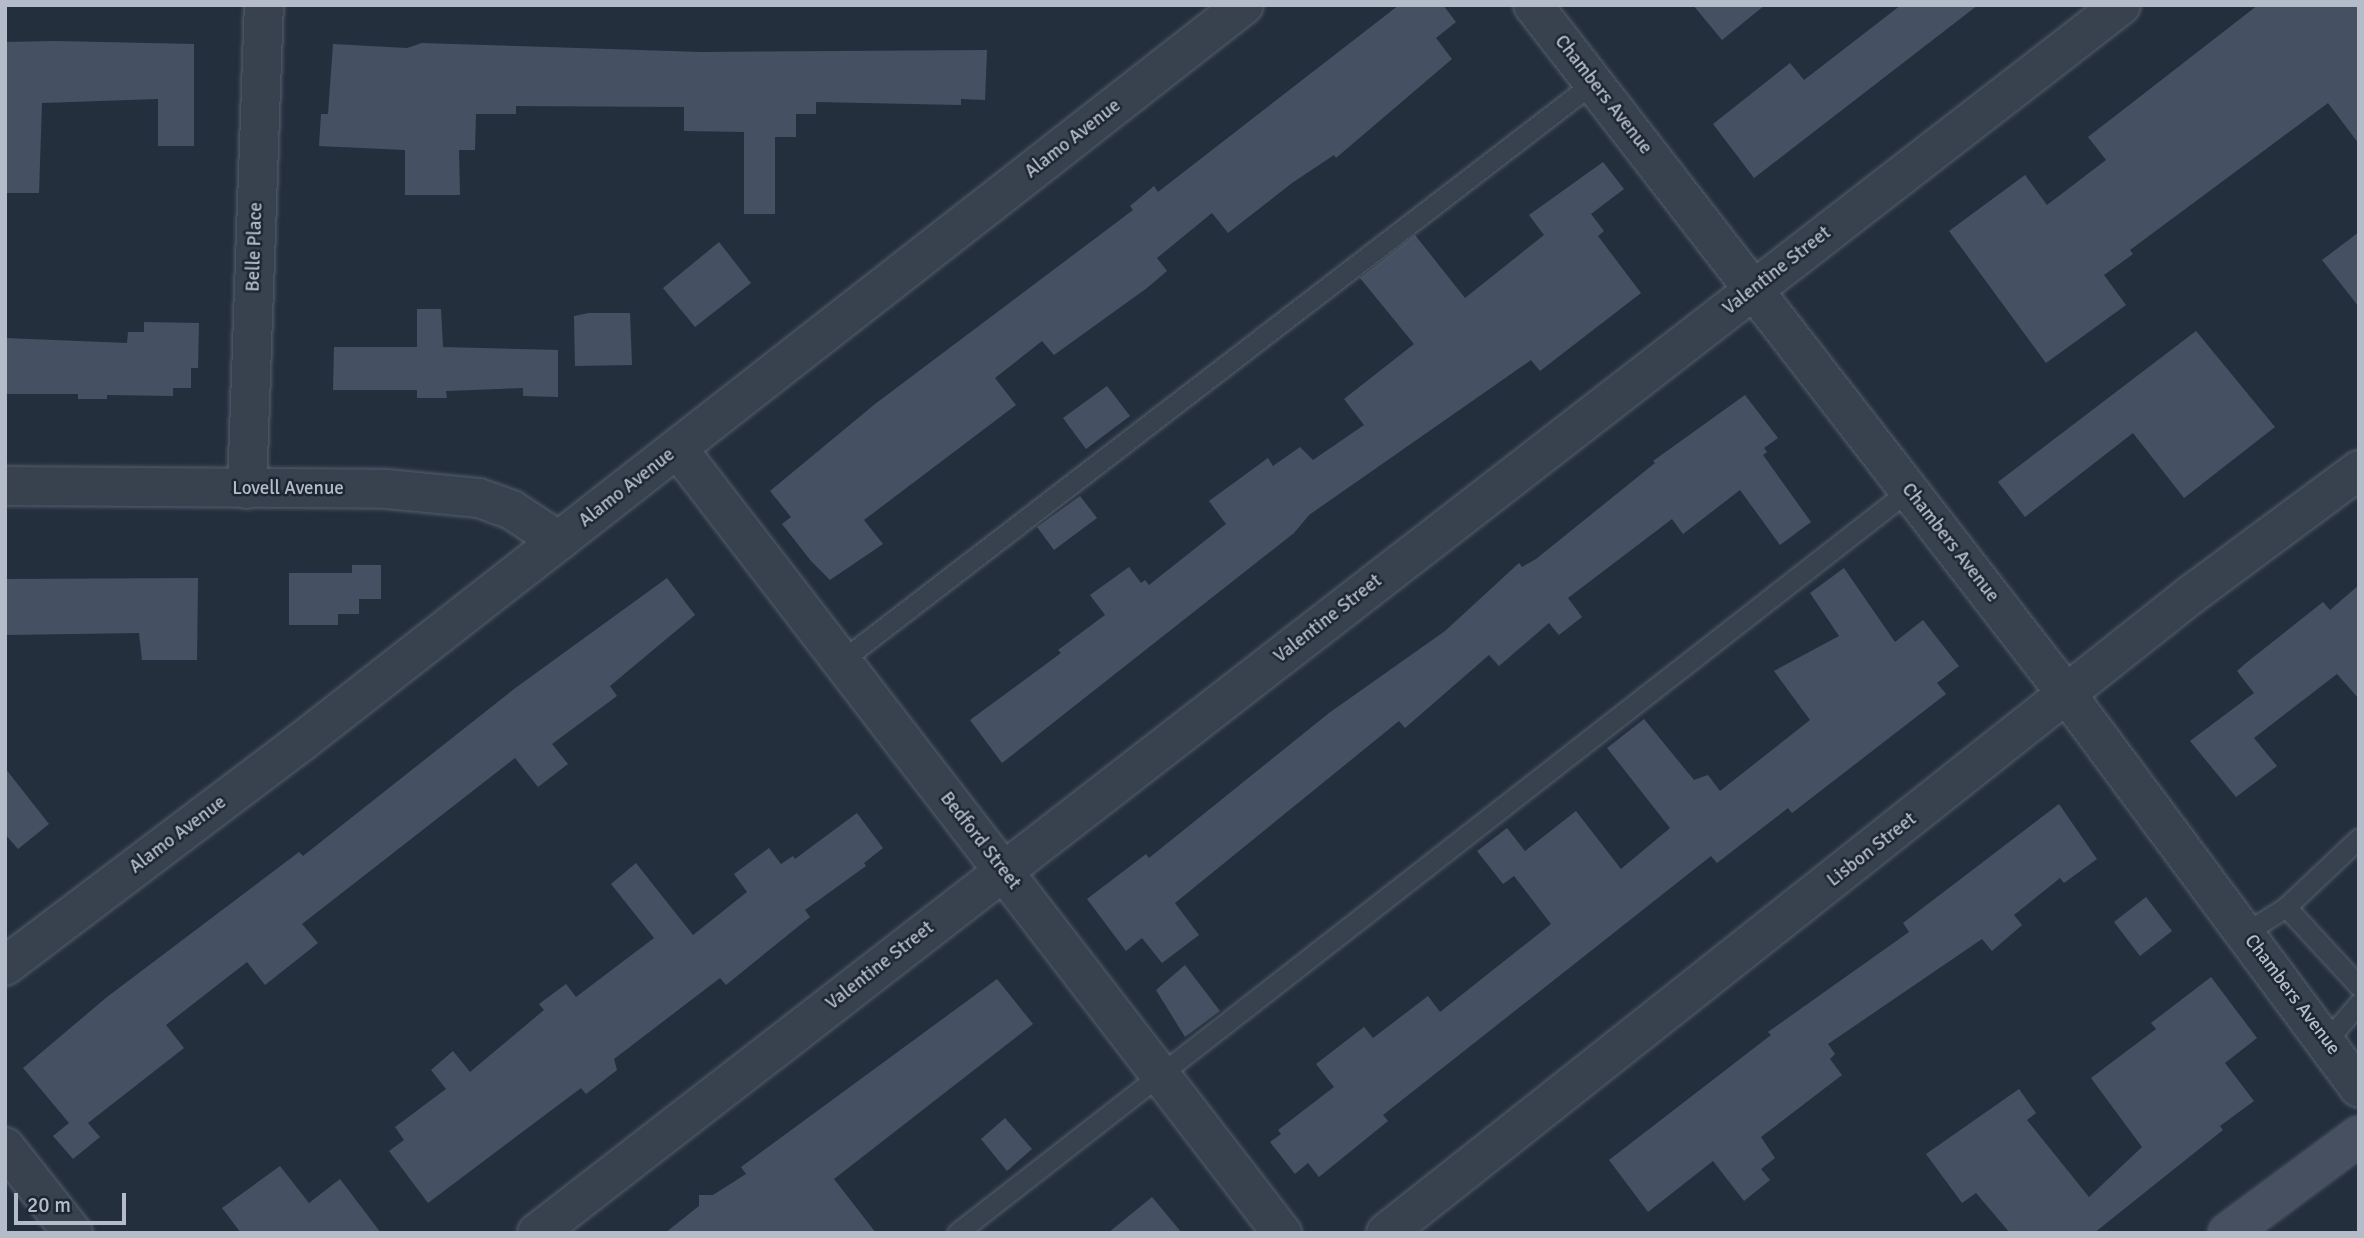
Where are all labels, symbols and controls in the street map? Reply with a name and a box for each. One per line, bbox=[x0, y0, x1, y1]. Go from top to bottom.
street label: Chambers Avenue bbox=[1549, 31, 1657, 159]
street label: Alamo Avenue bbox=[1021, 95, 1125, 183]
street label: Belle Place bbox=[242, 202, 268, 292]
street label: Valentine Street bbox=[1719, 222, 1835, 320]
street label: Alamo Avenue bbox=[575, 444, 679, 532]
street label: Lovell Avenue bbox=[232, 478, 344, 500]
street label: Chambers Avenue bbox=[1896, 479, 2004, 607]
street label: Valentine Street bbox=[1270, 570, 1386, 668]
street label: Bedford Street bbox=[935, 788, 1025, 894]
street label: Alamo Avenue bbox=[125, 791, 231, 879]
street label: Lisbon Street bbox=[1823, 808, 1921, 892]
street label: Valentine Street bbox=[822, 917, 938, 1015]
street label: Chambers Avenue bbox=[2239, 930, 2345, 1060]
scale bar bbox=[18, 1178, 130, 1222]
text: 20 m bbox=[27, 1192, 71, 1218]

